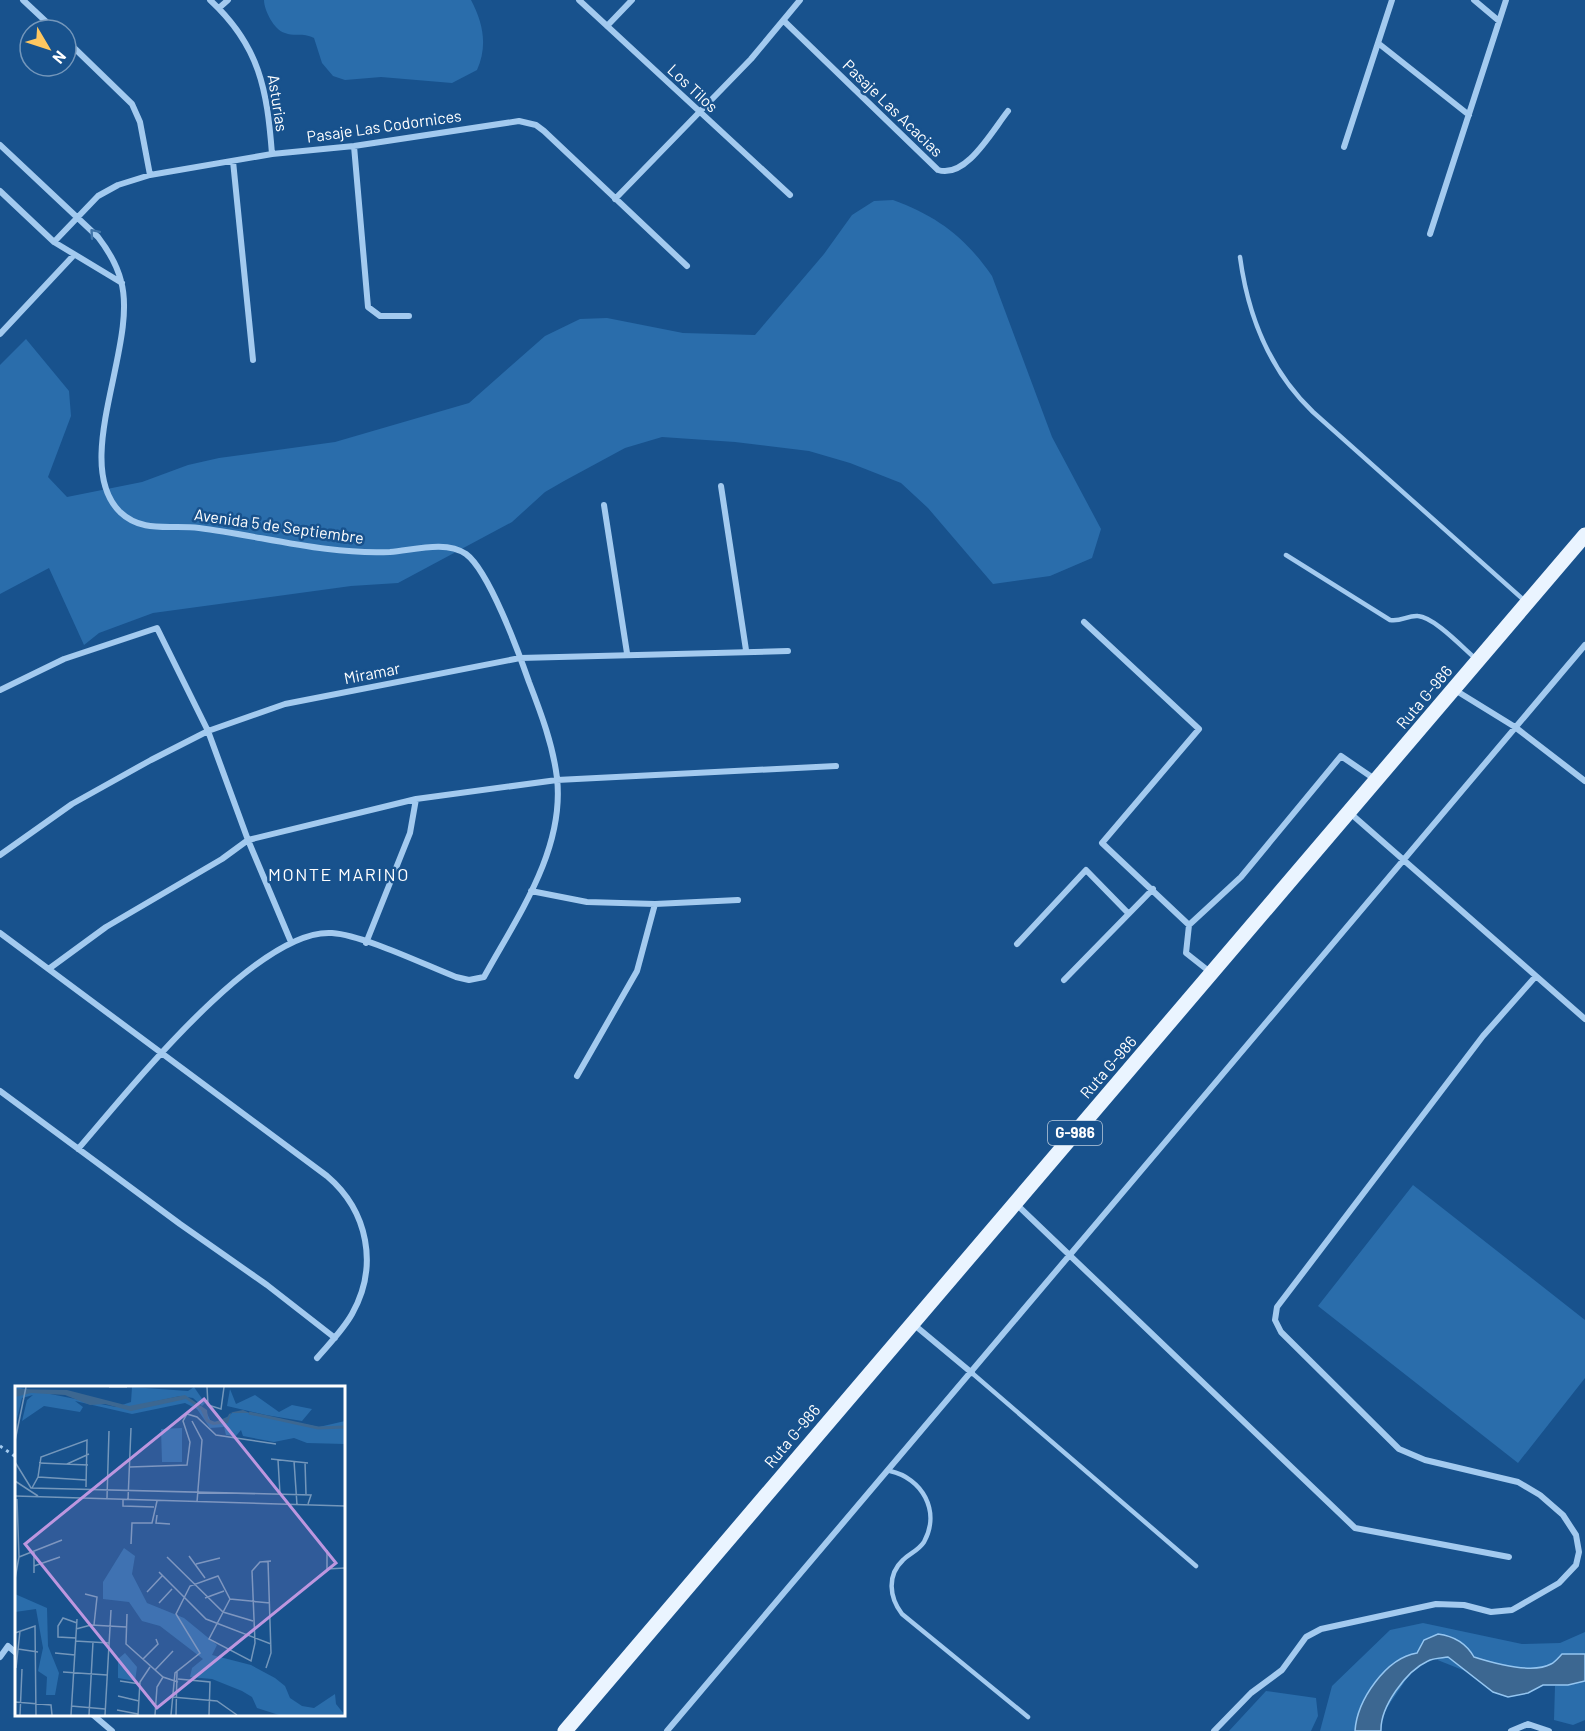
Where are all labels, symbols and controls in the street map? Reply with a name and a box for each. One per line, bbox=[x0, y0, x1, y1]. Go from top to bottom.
north arrow bbox=[18, 18, 78, 78]
text: N bbox=[49, 48, 71, 68]
street label: Pasaje Las Acacias bbox=[839, 55, 947, 160]
street label: Los Tilos bbox=[664, 60, 722, 116]
street label: Asturias bbox=[265, 73, 292, 133]
street label: Pasaje Las Codornices bbox=[305, 105, 463, 146]
one-way arrow bbox=[90, 229, 101, 240]
street label: Avenida 5 de Septiembre bbox=[193, 504, 365, 547]
street label: Miramar bbox=[342, 658, 402, 687]
street label: Ruta G-986 bbox=[1392, 661, 1456, 732]
district label: MONTE MARINO bbox=[268, 863, 410, 885]
street label: Ruta G-986 bbox=[1075, 1032, 1140, 1102]
road number: G-986 bbox=[1048, 1121, 1102, 1145]
inset map bbox=[15, 1386, 345, 1716]
street label: Ruta G-986 bbox=[760, 1400, 824, 1471]

